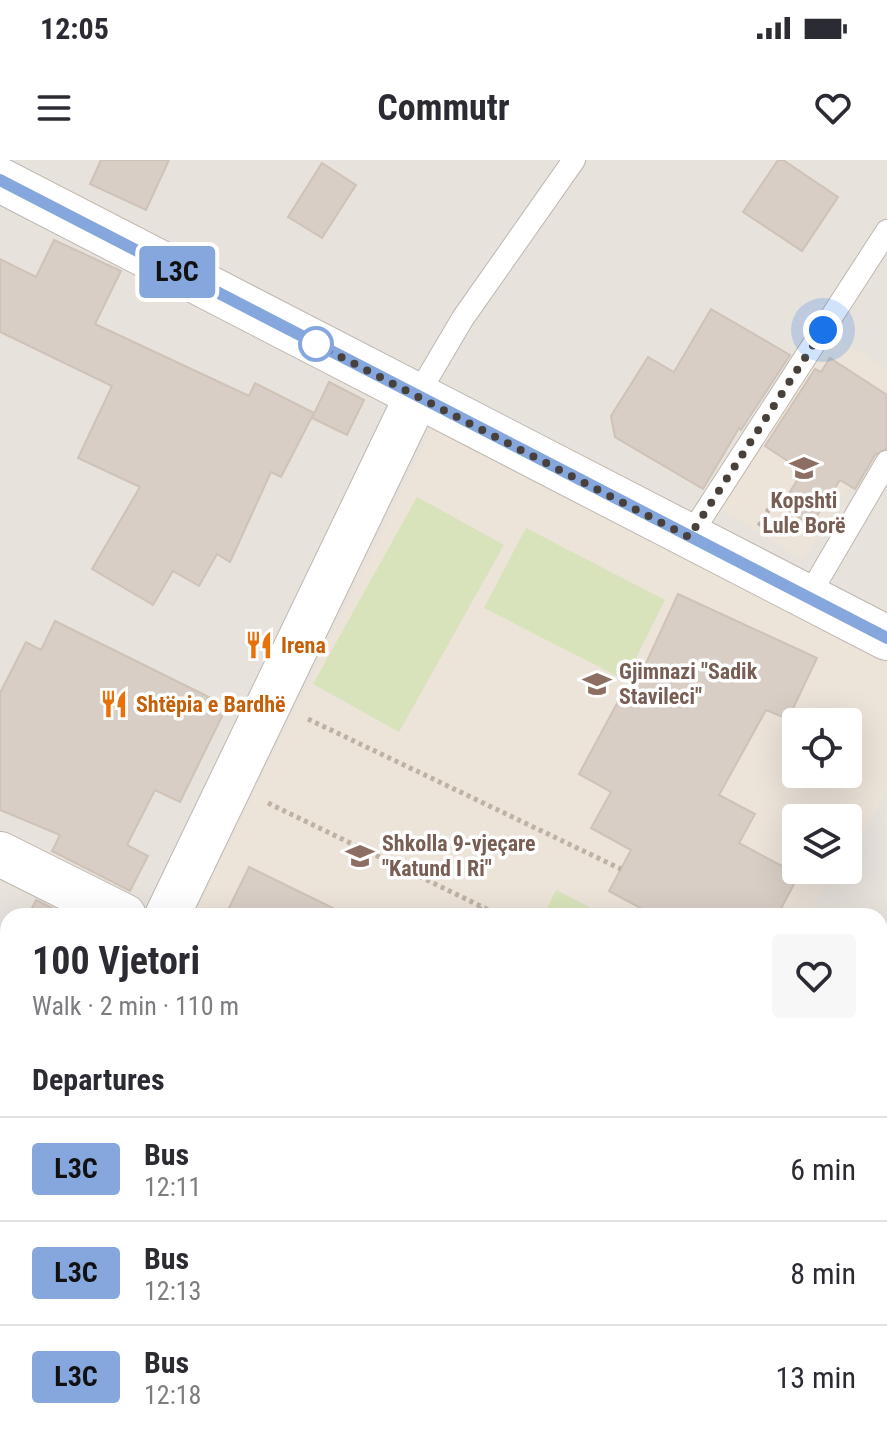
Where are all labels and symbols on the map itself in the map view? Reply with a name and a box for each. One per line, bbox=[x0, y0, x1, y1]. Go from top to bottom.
line badge: L3C bbox=[131, 246, 223, 298]
your location bbox=[803, 310, 843, 350]
unlabelled marker bbox=[299, 327, 333, 361]
school or university icon: Kopshti Lule Borë bbox=[789, 453, 819, 483]
place label: Kopshti Lule Borë bbox=[762, 488, 846, 538]
restaurant icon: Irena bbox=[244, 630, 274, 660]
place label: Irena bbox=[281, 633, 326, 658]
place label: Gjimnazi "Sadik Stavileci" bbox=[619, 659, 758, 709]
school or university icon: Gjimnazi "Sadik Stavileci" bbox=[582, 669, 612, 699]
restaurant icon: Shtëpia e Bardhë bbox=[99, 689, 129, 719]
place label: Shtëpia e Bardhë bbox=[136, 692, 286, 717]
place label: Shkolla 9-vjeçare "Katund I Ri" bbox=[382, 831, 536, 881]
school or university icon: Shkolla 9-vjeçare "Katund I Ri" bbox=[345, 841, 375, 871]

